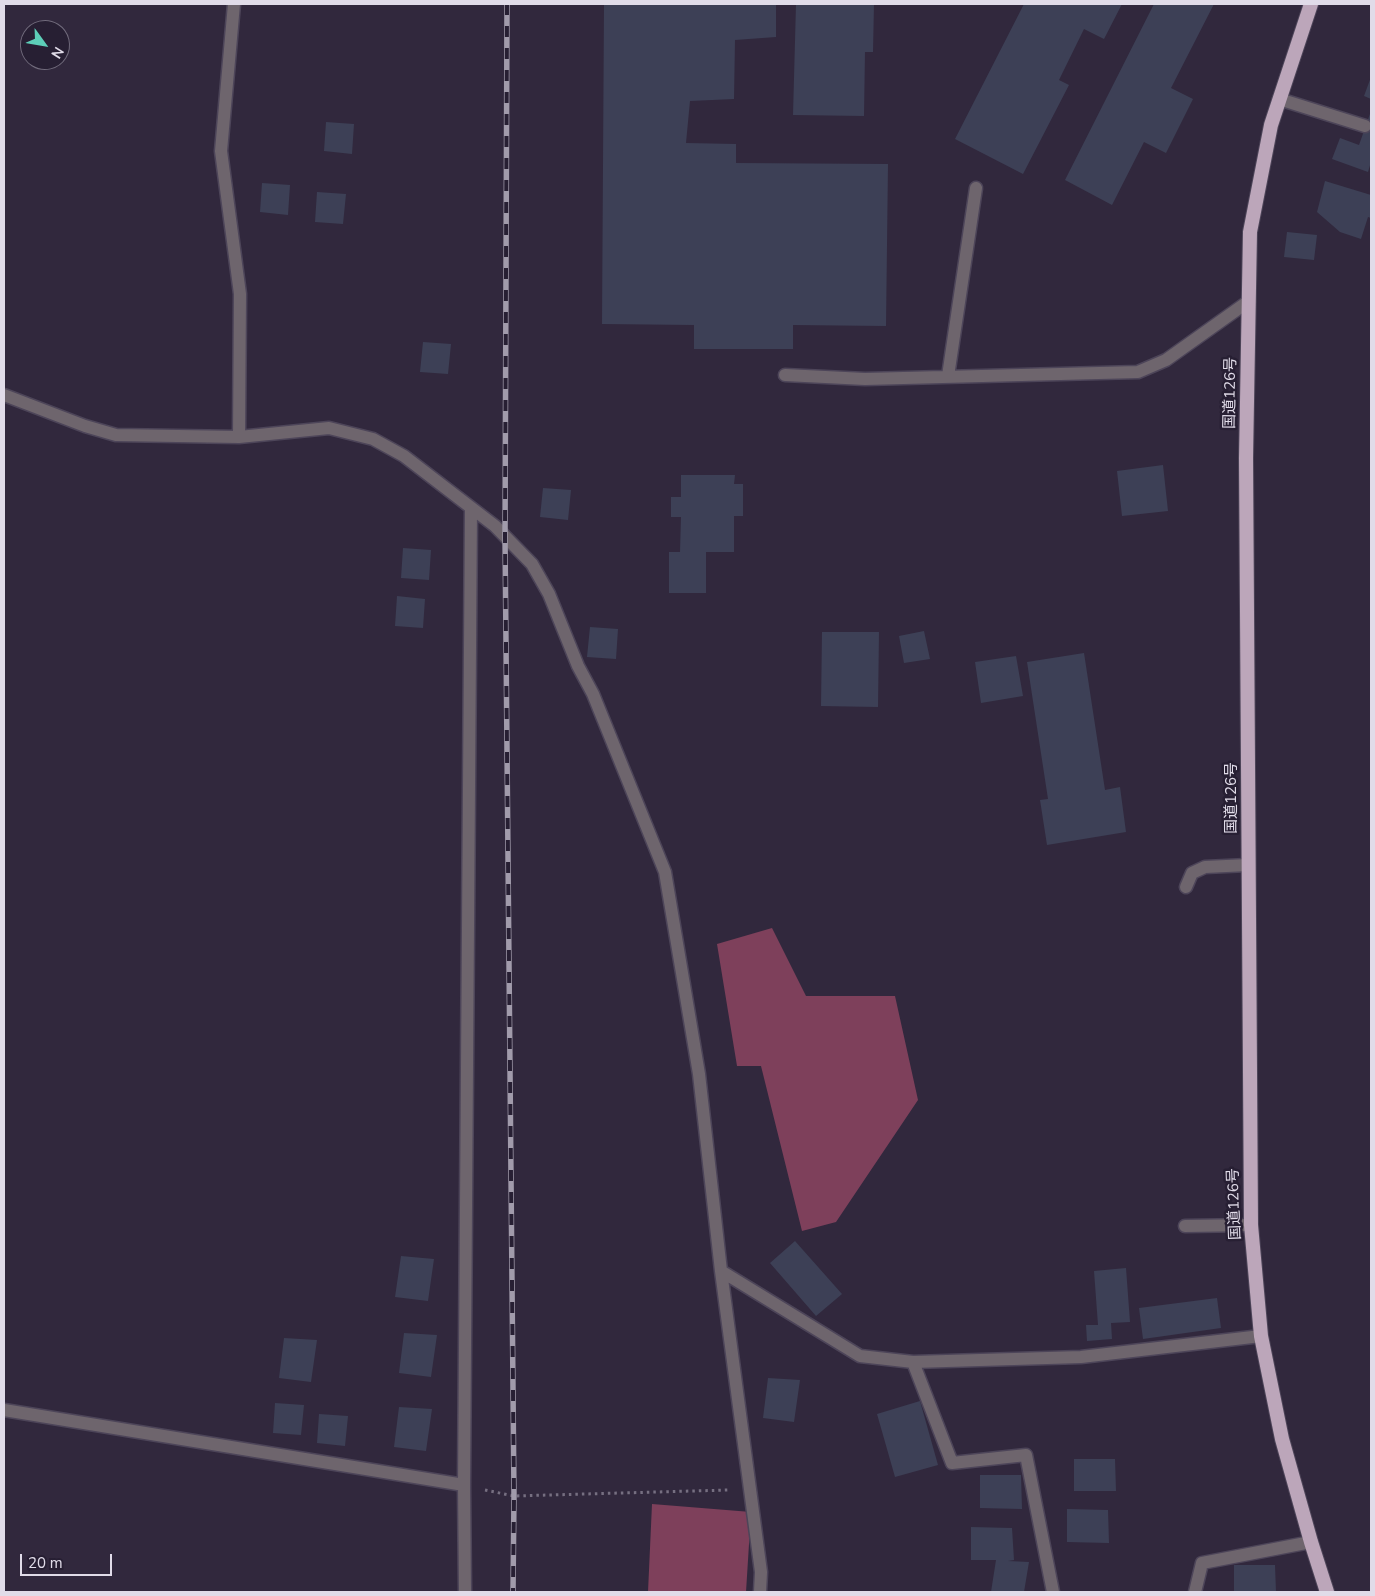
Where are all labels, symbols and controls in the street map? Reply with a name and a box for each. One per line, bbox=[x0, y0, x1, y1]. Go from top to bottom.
north arrow bbox=[20, 20, 70, 70]
text: N bbox=[46, 43, 68, 62]
street label: 国道126号 bbox=[1221, 357, 1241, 429]
street label: 国道126号 bbox=[1223, 762, 1241, 834]
street label: 国道126号 bbox=[1225, 1168, 1245, 1240]
scale bar bbox=[22, 1544, 115, 1576]
text: 20 m bbox=[28, 1553, 63, 1573]

